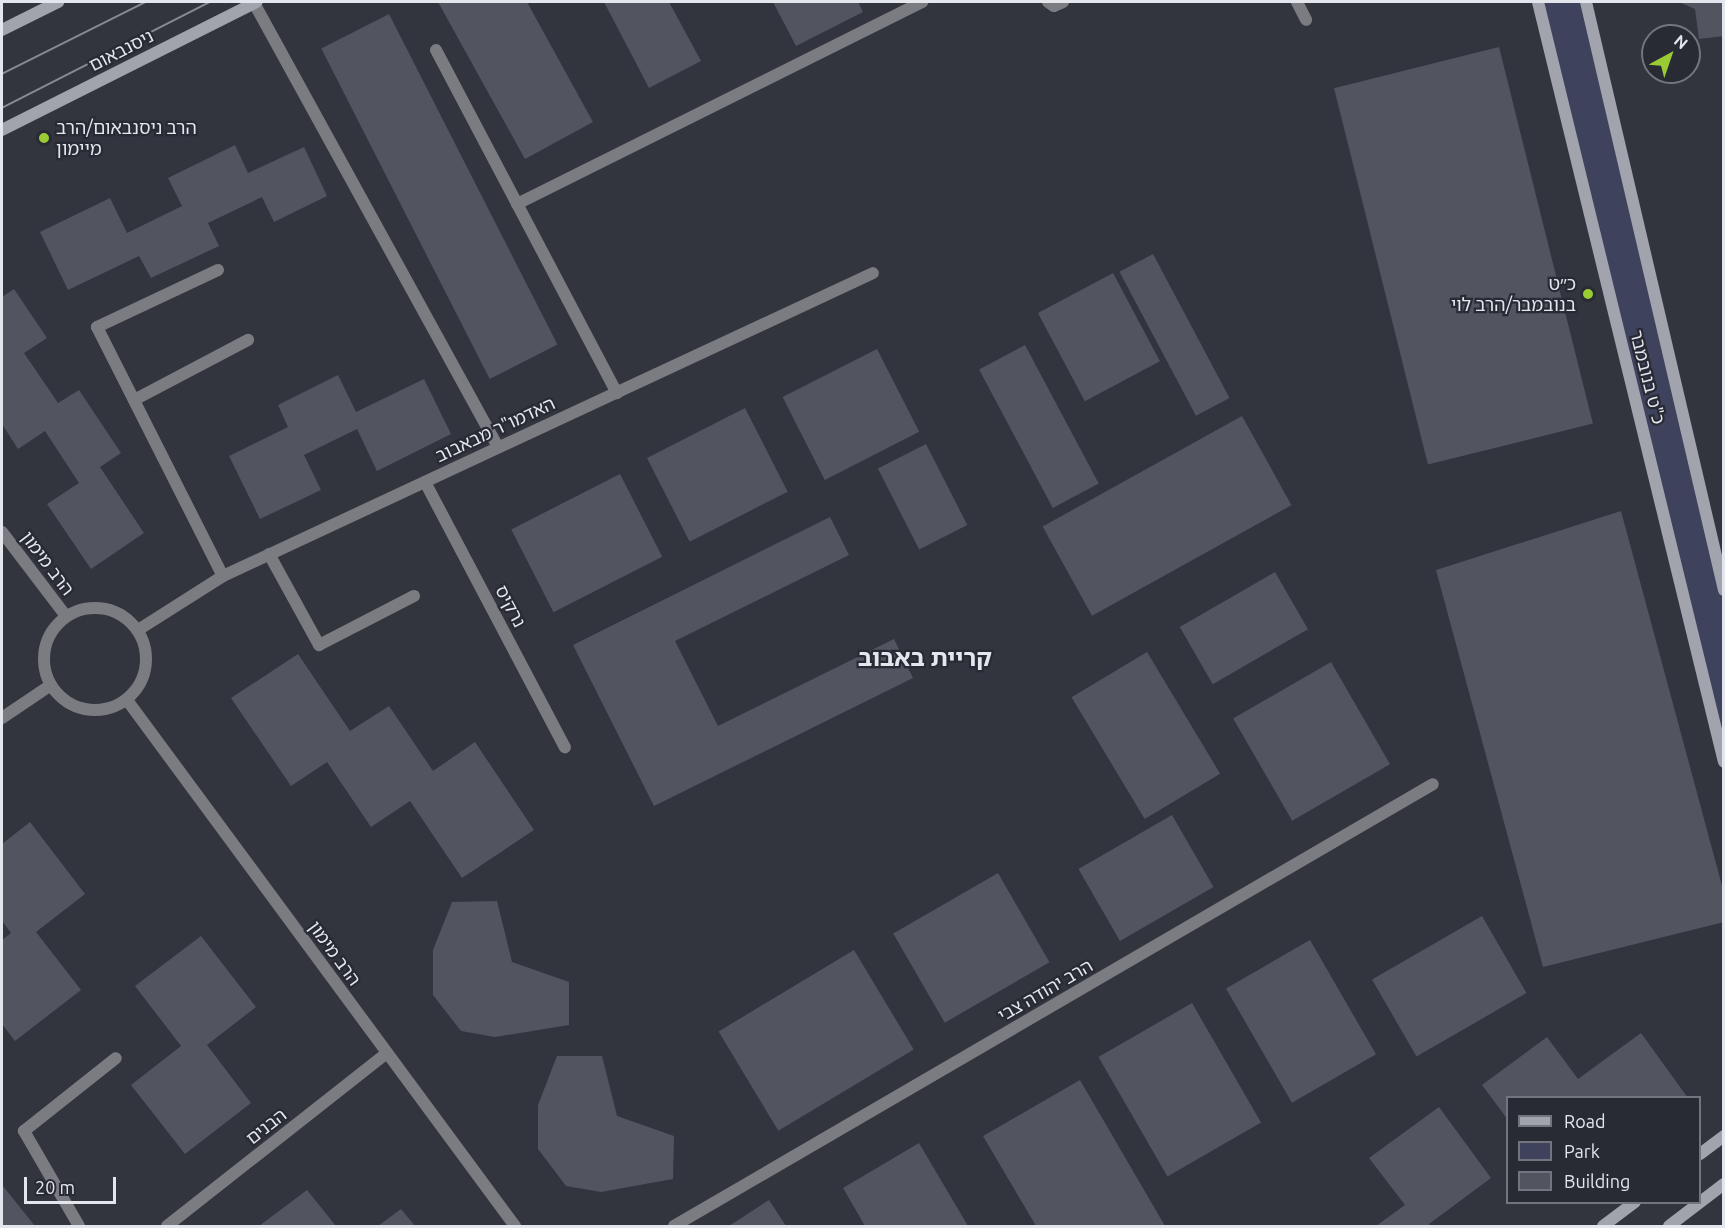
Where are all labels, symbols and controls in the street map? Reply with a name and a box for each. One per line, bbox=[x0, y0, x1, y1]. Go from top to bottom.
north arrow bbox=[1641, 24, 1701, 84]
street label: ניסנבאום bbox=[85, 25, 157, 75]
text: N bbox=[1671, 31, 1692, 52]
place label: הרב ניסנבאום/הרב מיימון bbox=[56, 117, 197, 160]
marker: הרב ניסנבאום/הרב מיימון bbox=[37, 131, 51, 145]
place label: כ״ט בנובמבר/הרב לוי bbox=[1451, 273, 1576, 316]
marker: כ״ט בנובמבר/הרב לוי bbox=[1581, 287, 1595, 301]
street label: כ"ט בנובמבר bbox=[1626, 328, 1670, 426]
street label: האדמו"ר מבאבוב bbox=[432, 392, 558, 466]
street label: הרב מימון bbox=[17, 527, 79, 599]
street label: נרקיס bbox=[491, 581, 531, 631]
district label: קריית באבוב bbox=[858, 644, 992, 672]
street label: הרב מימון bbox=[304, 916, 366, 990]
street label: הרב יהודה צבי bbox=[994, 954, 1096, 1026]
legend bbox=[1506, 1096, 1701, 1204]
street label: הבנים bbox=[242, 1104, 290, 1148]
text: Road bbox=[1564, 1111, 1606, 1131]
text: Park bbox=[1564, 1141, 1600, 1161]
scale bar bbox=[27, 1165, 118, 1203]
text: Building bbox=[1564, 1171, 1630, 1191]
text: 20 m bbox=[35, 1177, 75, 1197]

